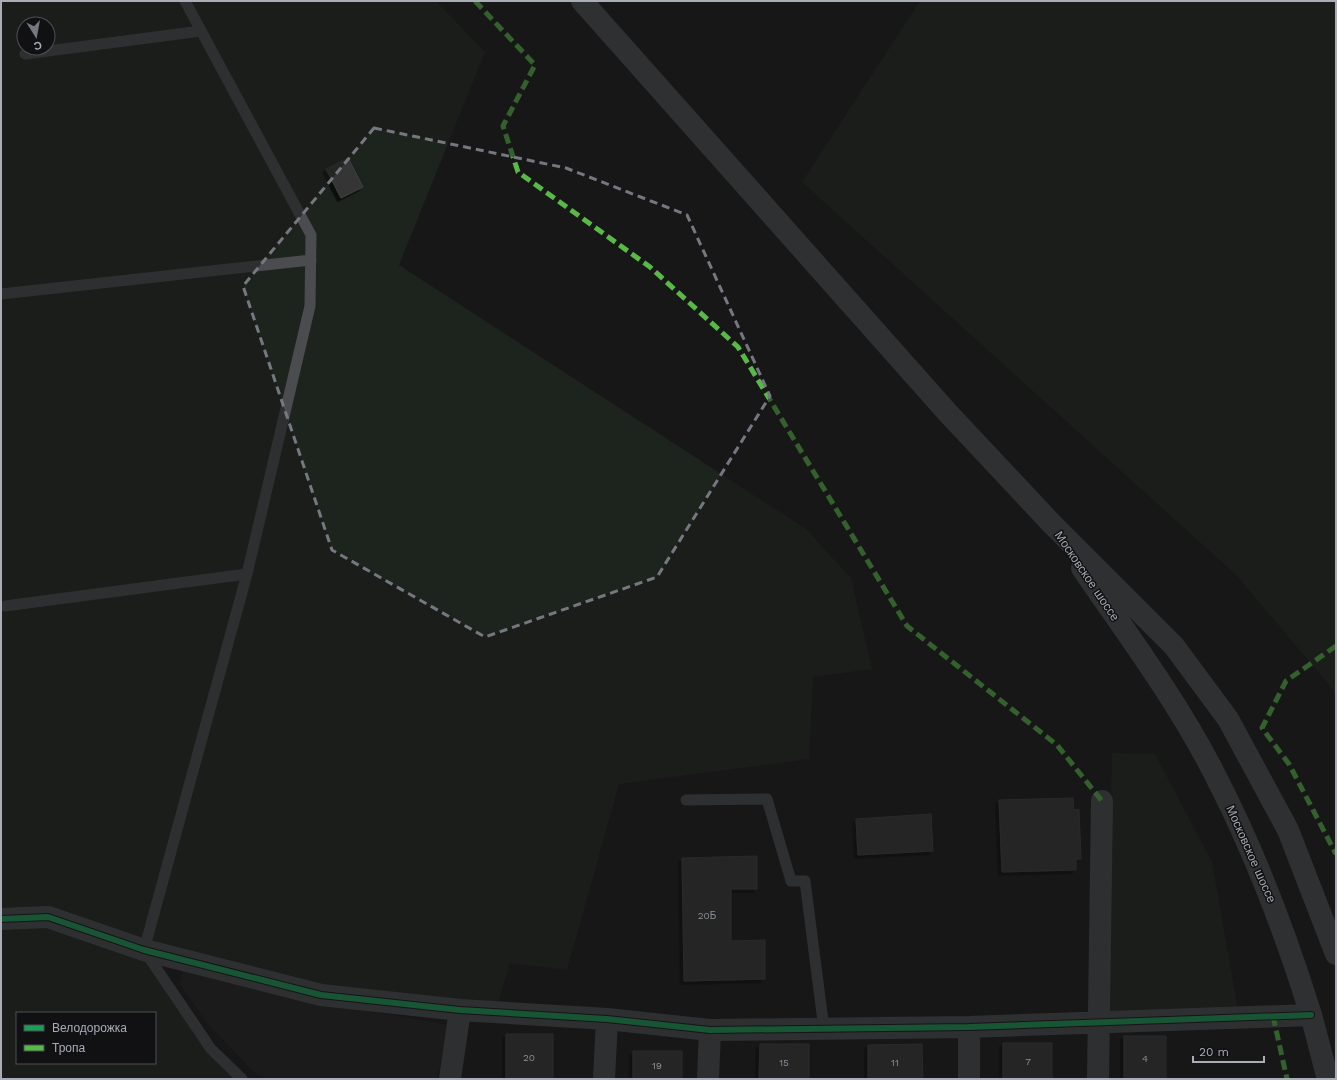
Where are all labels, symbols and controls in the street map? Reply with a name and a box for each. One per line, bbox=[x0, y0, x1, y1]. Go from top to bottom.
north arrow bbox=[16, 16, 56, 56]
text: С bbox=[33, 38, 43, 52]
street label: Московское шоссе bbox=[1052, 529, 1122, 624]
street label: Московское шоссе bbox=[1223, 803, 1279, 905]
house number: 20Б bbox=[698, 910, 717, 921]
legend bbox=[16, 1012, 156, 1064]
text: Велодорожка bbox=[52, 1021, 127, 1035]
scale bar bbox=[1193, 1038, 1264, 1064]
text: Тропа bbox=[52, 1041, 86, 1055]
text: 20 m bbox=[1199, 1045, 1229, 1059]
house number: 20 bbox=[523, 1052, 535, 1063]
house number: 4 bbox=[1142, 1053, 1148, 1064]
house number: 7 bbox=[1025, 1056, 1031, 1067]
house number: 15 bbox=[779, 1057, 789, 1068]
house number: 11 bbox=[891, 1057, 899, 1068]
house number: 19 bbox=[652, 1060, 662, 1071]

